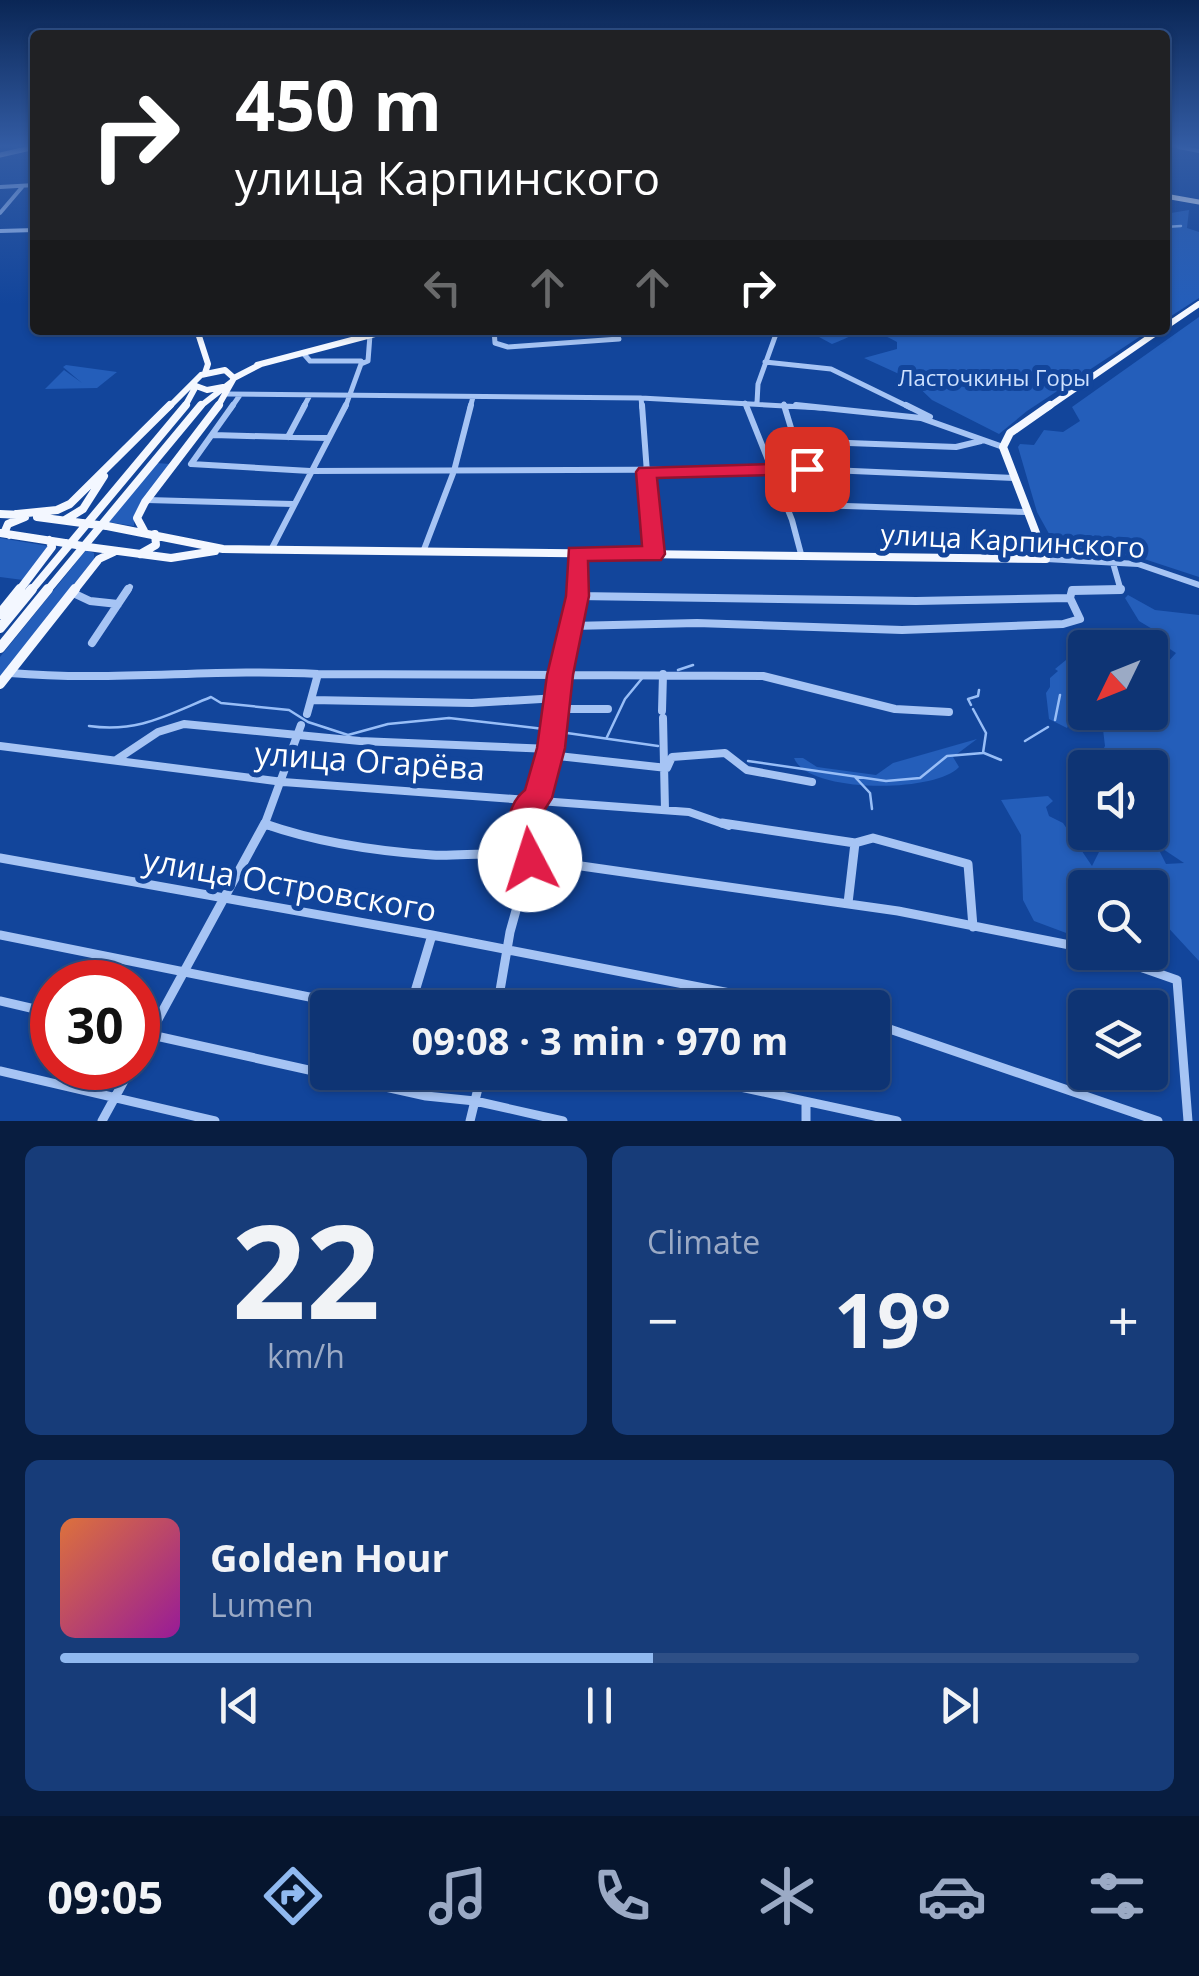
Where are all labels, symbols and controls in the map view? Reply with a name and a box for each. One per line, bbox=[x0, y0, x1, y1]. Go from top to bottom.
text: 450 m bbox=[235, 56, 442, 152]
icon: right bbox=[70, 70, 200, 200]
text: улица Карпинского bbox=[235, 147, 660, 208]
icon: left bbox=[415, 260, 470, 315]
icon: ahead bbox=[520, 260, 575, 315]
icon: ahead bbox=[625, 260, 680, 315]
icon: right bbox=[730, 260, 785, 315]
park label: Ласточкины Горы bbox=[898, 362, 1090, 392]
pin bbox=[765, 427, 850, 512]
icon: arrive bbox=[780, 442, 835, 497]
street label: улица Карпинского bbox=[880, 514, 1146, 566]
north arrow bbox=[1068, 630, 1168, 730]
map controls bbox=[1068, 630, 1168, 1090]
street label: улица Огарёва bbox=[253, 730, 487, 790]
button: sound bbox=[1068, 750, 1168, 850]
position arrow bbox=[478, 808, 582, 912]
street label: улица Островского bbox=[140, 837, 440, 931]
button: search bbox=[1068, 870, 1168, 970]
speed limit sign: 30 bbox=[30, 960, 160, 1090]
button: layers bbox=[1068, 990, 1168, 1090]
text: 09:08 · 3 min · 970 m bbox=[412, 1014, 788, 1066]
text: 22 bbox=[232, 1180, 380, 1357]
text: Climate bbox=[647, 1220, 760, 1263]
text: 19° bbox=[834, 1268, 952, 1370]
text: − bbox=[647, 1282, 678, 1357]
text: + bbox=[1108, 1282, 1139, 1357]
text: km/h bbox=[267, 1334, 345, 1377]
text: Golden Hour bbox=[210, 1531, 449, 1583]
text: Lumen bbox=[210, 1583, 314, 1626]
icon: previous bbox=[212, 1678, 267, 1733]
icon: pause bbox=[572, 1678, 627, 1733]
icon: next bbox=[932, 1678, 987, 1733]
icon: directions bbox=[258, 1861, 328, 1931]
icon: music bbox=[423, 1861, 493, 1931]
icon: phone bbox=[587, 1861, 657, 1931]
icon: climate bbox=[752, 1861, 822, 1931]
icon: car bbox=[917, 1861, 987, 1931]
icon: filters bbox=[1082, 1861, 1152, 1931]
text: 09:05 bbox=[47, 1866, 163, 1927]

